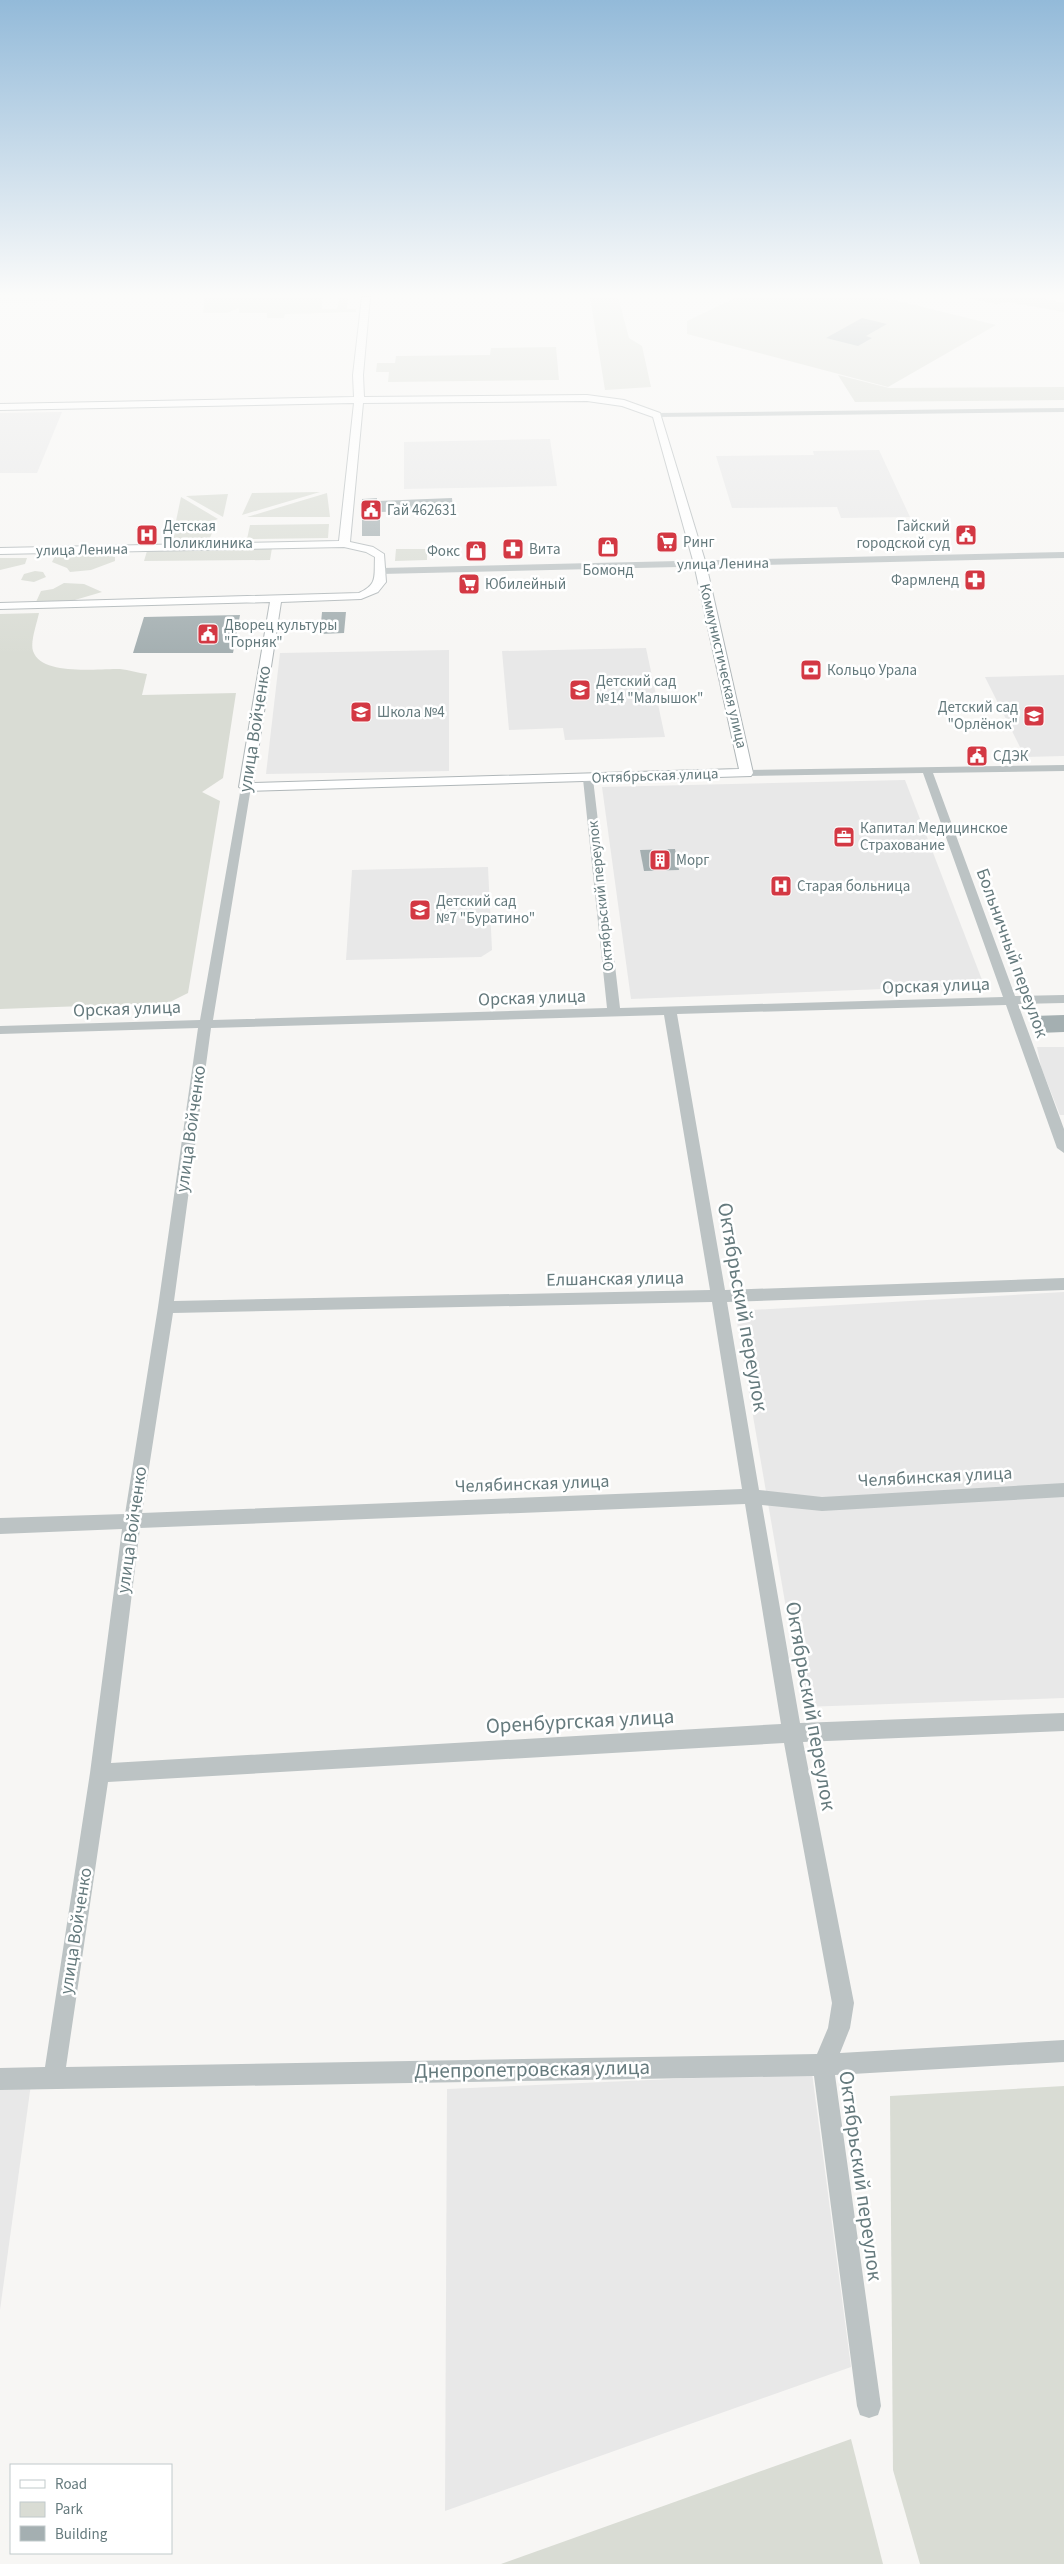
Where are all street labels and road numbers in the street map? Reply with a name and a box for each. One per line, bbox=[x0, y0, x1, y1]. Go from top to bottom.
street label: улица Ленина bbox=[36, 539, 128, 561]
street label: улица Ленина bbox=[677, 553, 769, 575]
street label: Коммунистическая улица bbox=[694, 582, 752, 750]
street label: улица Войченко bbox=[233, 664, 277, 794]
street label: Октябрьская улица bbox=[591, 763, 719, 789]
street label: Октябрьский переулок bbox=[583, 819, 619, 972]
street label: Больничный переулок bbox=[970, 865, 1054, 1041]
street label: Орская улица bbox=[882, 972, 990, 1000]
street label: Орская улица bbox=[478, 984, 586, 1012]
street label: Орская улица bbox=[73, 995, 181, 1023]
street label: улица Войченко bbox=[170, 1064, 212, 1194]
street label: Октябрьский переулок bbox=[710, 1200, 776, 1414]
street label: Елшанская улица bbox=[546, 1265, 684, 1293]
street label: Челябинская улица bbox=[857, 1460, 1013, 1494]
street label: улица Войченко bbox=[111, 1465, 153, 1595]
street label: Челябинская улица bbox=[454, 1469, 610, 1499]
street label: Октябрьский переулок bbox=[778, 1599, 844, 1813]
street label: Оренбургская улица bbox=[485, 1701, 675, 1741]
street label: улица Войченко bbox=[54, 1866, 98, 1996]
street label: Днепропетровская улица bbox=[414, 2052, 650, 2086]
street label: Октябрьский переулок bbox=[831, 2069, 891, 2284]

